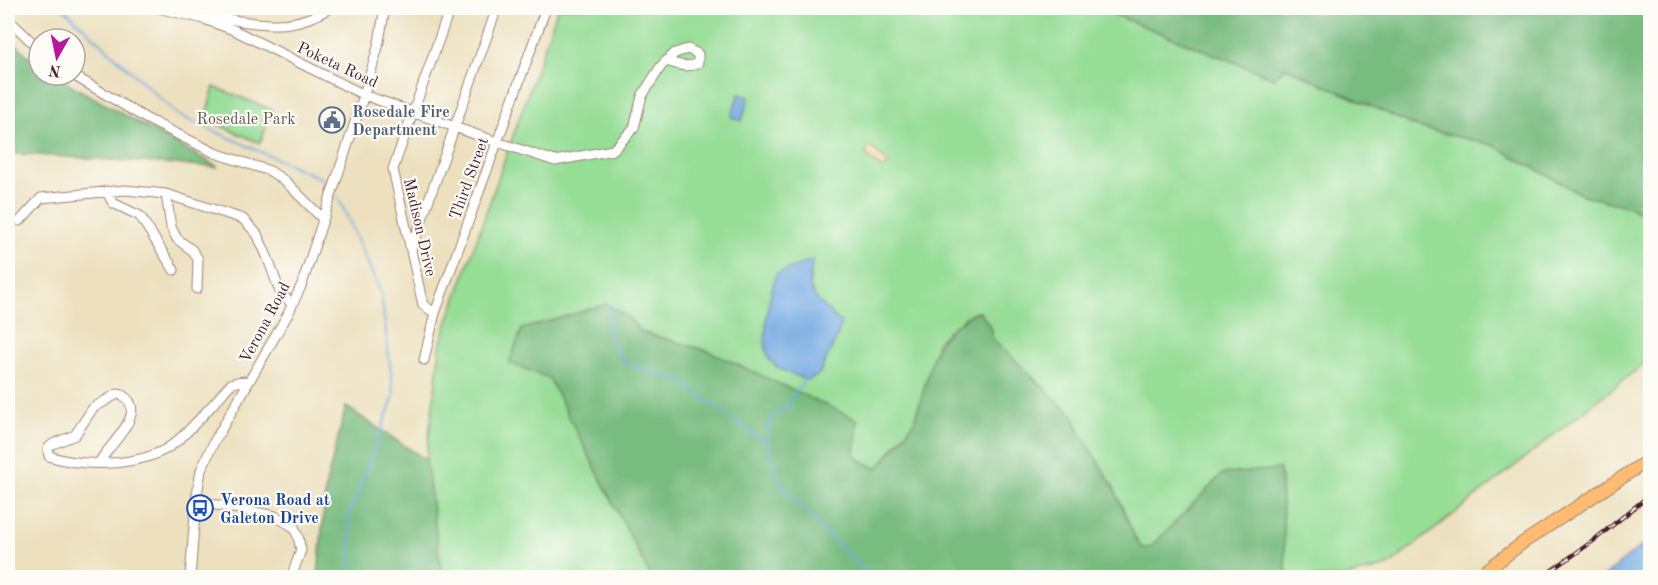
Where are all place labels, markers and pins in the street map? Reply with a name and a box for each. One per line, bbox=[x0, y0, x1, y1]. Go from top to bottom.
public building icon: Rosedale Fire Department bbox=[317, 105, 347, 135]
place label: Rosedale Fire Department bbox=[352, 105, 450, 139]
bus stop icon: Verona Road at Galeton Drive bbox=[185, 493, 215, 523]
place label: Verona Road at Galeton Drive bbox=[220, 493, 330, 527]

